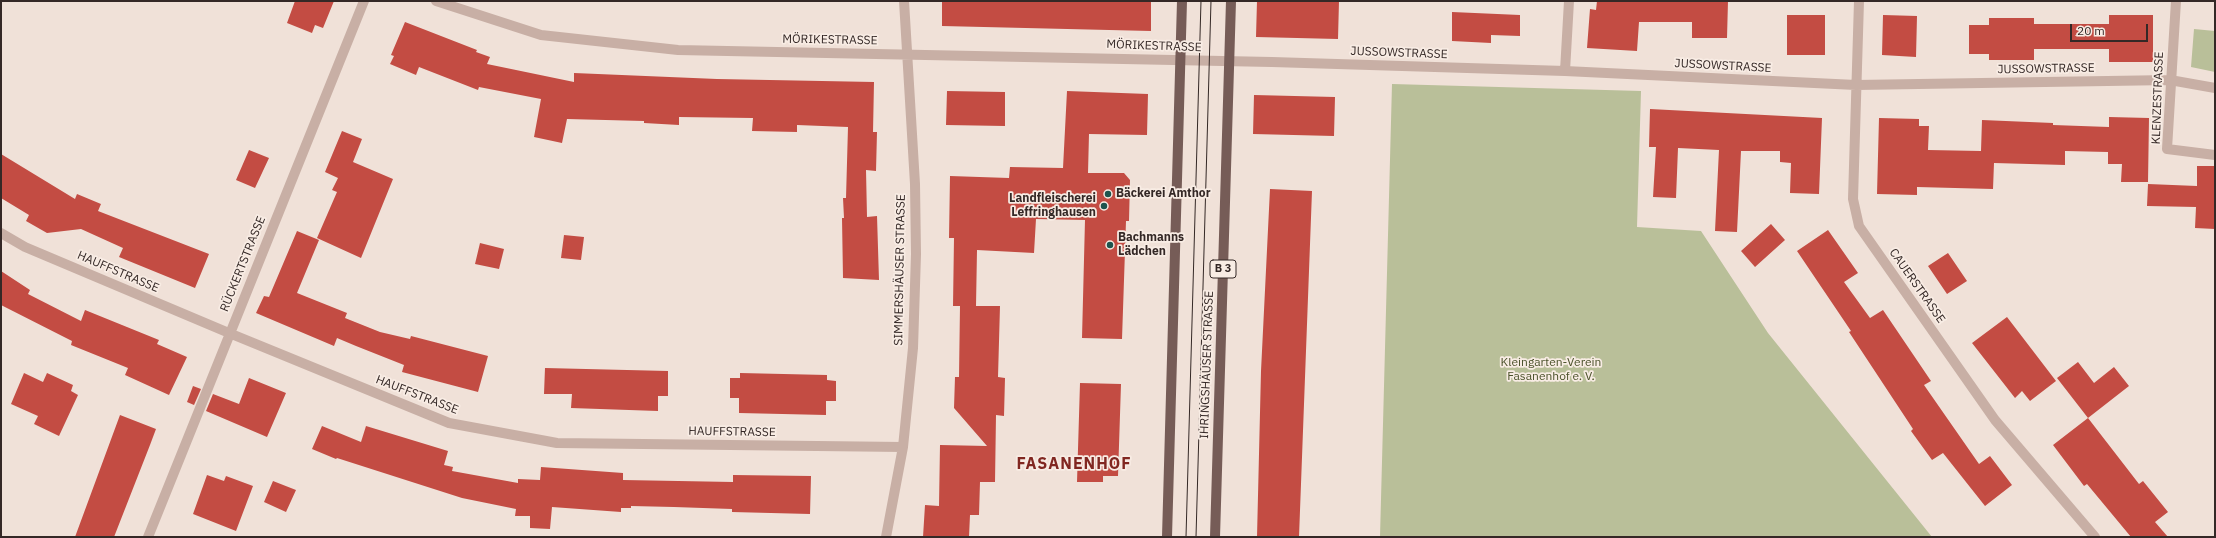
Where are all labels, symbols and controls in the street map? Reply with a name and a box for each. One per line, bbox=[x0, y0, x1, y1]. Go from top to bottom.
scale bar bbox=[2072, 16, 2150, 42]
text: 20 m bbox=[2077, 23, 2105, 38]
street label: MÖRIKESTRASSE bbox=[782, 32, 878, 48]
street label: MÖRIKESTRASSE bbox=[1106, 37, 1202, 55]
street label: JUSSOWSTRASSE bbox=[1350, 44, 1448, 62]
street label: KLENZESTRASSE bbox=[2149, 51, 2167, 145]
street label: JUSSOWSTRASSE bbox=[1674, 56, 1772, 76]
street label: JUSSOWSTRASSE bbox=[1997, 61, 2095, 77]
place label: Bäckerei Amthor bbox=[1116, 187, 1210, 201]
marker: Bäckerei Amthor bbox=[1103, 189, 1113, 199]
place label: Landfleischerei Leffringhausen bbox=[1009, 192, 1096, 220]
street label: SIMMERSHÄUSER STRASSE bbox=[891, 194, 909, 346]
marker: Landfleischerei Leffringhausen bbox=[1099, 201, 1109, 211]
street label: RÜCKERTSTRASSE bbox=[217, 214, 269, 314]
place label: Bachmanns Lädchen bbox=[1118, 231, 1184, 259]
marker: Bachmanns Lädchen bbox=[1105, 240, 1115, 250]
street label: CAUERSTRASSE bbox=[1886, 246, 1948, 326]
street label: HAUFFSTRASSE bbox=[75, 248, 161, 296]
road number: B 3 bbox=[1210, 260, 1236, 278]
street label: IHRINGSHÄUSER STRASSE bbox=[1197, 291, 1217, 439]
park label: Kleingarten-Verein Fasanenhof e. V. bbox=[1501, 356, 1601, 384]
street label: HAUFFSTRASSE bbox=[374, 373, 460, 417]
street label: HAUFFSTRASSE bbox=[688, 424, 776, 440]
district label: FASANENHOF bbox=[1016, 454, 1132, 474]

